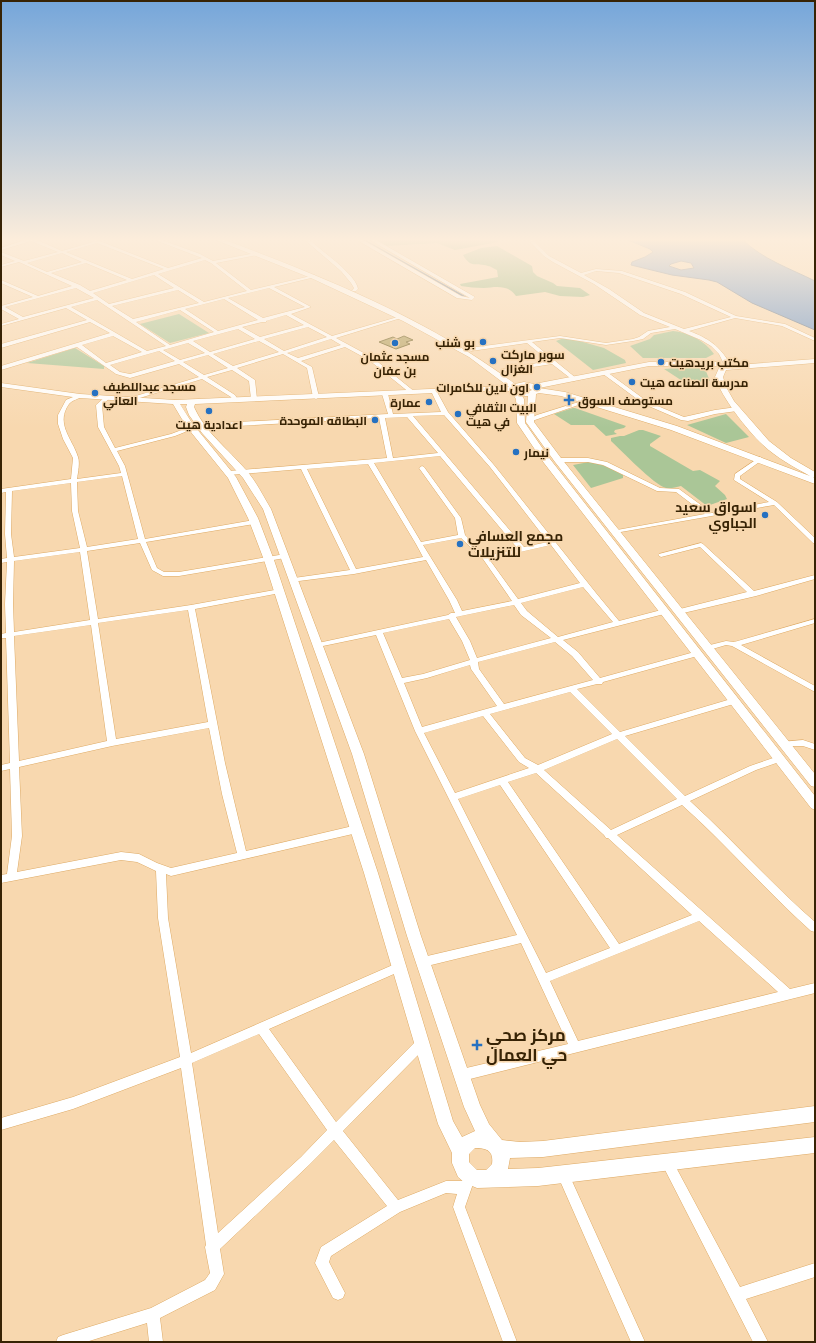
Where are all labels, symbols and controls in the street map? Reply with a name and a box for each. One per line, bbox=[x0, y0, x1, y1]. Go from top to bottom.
place label: بو شنب bbox=[435, 335, 475, 351]
marker: بو شنب bbox=[478, 337, 488, 347]
marker: مسجد عثمان بن عفان bbox=[390, 338, 400, 348]
place label: سوبر ماركت الغزال bbox=[501, 347, 565, 377]
place label: مسجد عثمان بن عفان bbox=[361, 349, 430, 379]
place label: مكتب بريدهيت bbox=[669, 355, 749, 371]
marker: سوبر ماركت الغزال bbox=[488, 356, 498, 366]
marker: مكتب بريدهيت bbox=[656, 357, 666, 367]
place label: مدرسة الصناعه هيت bbox=[640, 375, 748, 391]
marker: مدرسة الصناعه هيت bbox=[627, 377, 637, 387]
place label: مسجد عبداللطيف العاني bbox=[103, 379, 196, 411]
place label: اون لاين للكامرات bbox=[436, 380, 529, 396]
marker: اون لاين للكامرات bbox=[532, 382, 542, 392]
marker: مسجد عبداللطيف العاني bbox=[90, 388, 100, 398]
place label: مستوصف السوق bbox=[578, 393, 673, 409]
marker: مستوصف السوق bbox=[563, 394, 575, 406]
place label: عمارة bbox=[390, 395, 421, 411]
marker: عمارة bbox=[424, 397, 434, 407]
place label: البيت الثقافي في هيت bbox=[466, 400, 537, 432]
marker: اعدادية هيت bbox=[204, 406, 214, 416]
marker: البيت الثقافي في هيت bbox=[453, 409, 463, 419]
place label: البطاقه الموحدة bbox=[279, 413, 367, 429]
marker: البطاقه الموحدة bbox=[370, 415, 380, 425]
place label: اعدادية هيت bbox=[176, 417, 242, 432]
place label: نيمار bbox=[523, 445, 549, 461]
marker: نيمار bbox=[511, 447, 521, 457]
place label: اسواق سعيد الجباوي bbox=[675, 498, 757, 534]
marker: اسواق سعيد الجباوي bbox=[760, 510, 770, 520]
place label: مجمع العسافي للتنزيلات bbox=[468, 527, 563, 561]
marker: مجمع العسافي للتنزيلات bbox=[455, 539, 465, 549]
place label: مركز صحي حي العمال bbox=[486, 1024, 567, 1069]
marker: مركز صحي حي العمال bbox=[471, 1039, 483, 1051]

